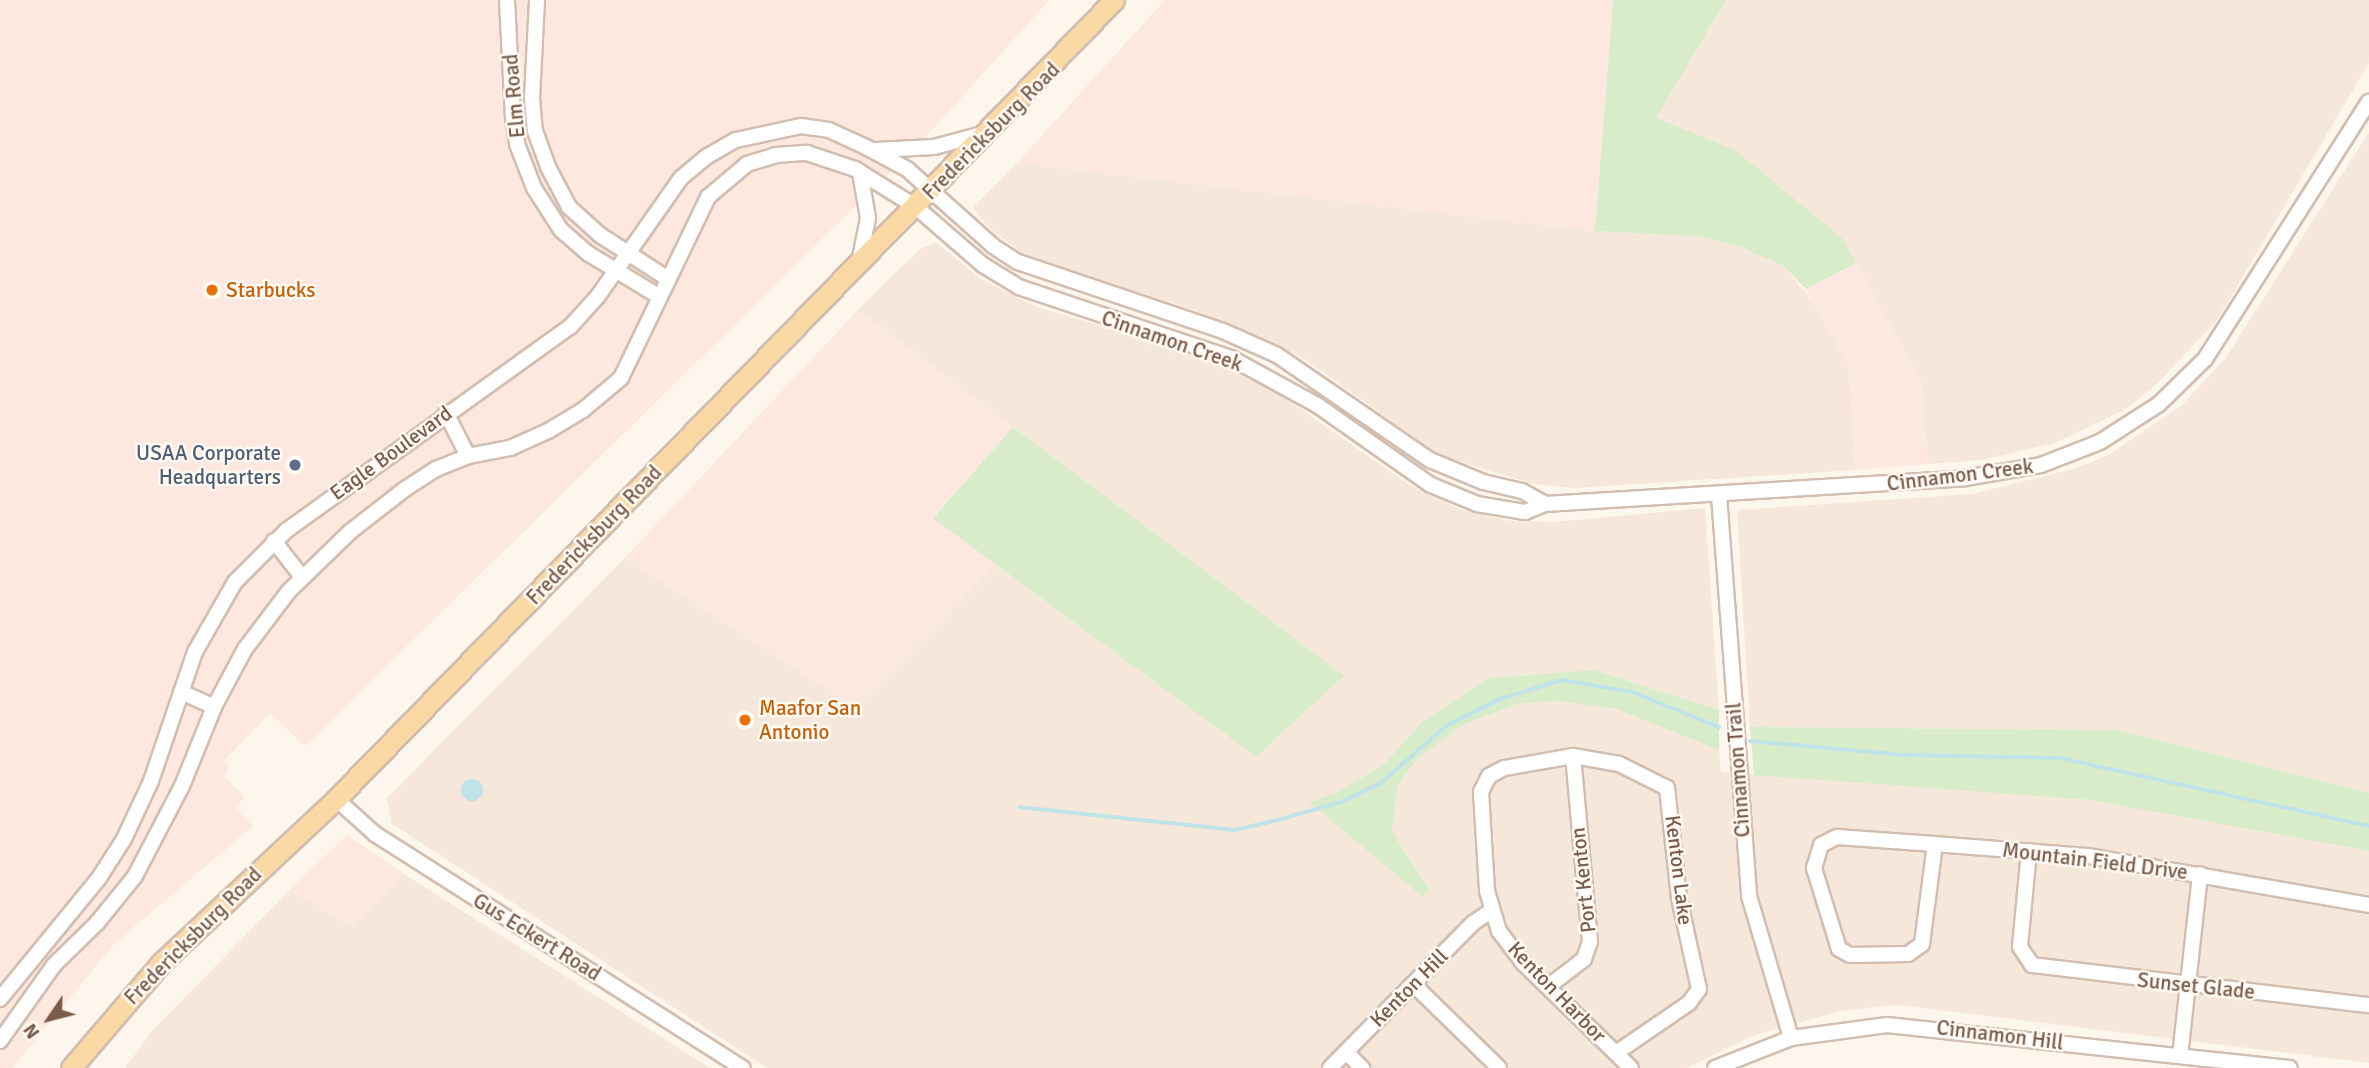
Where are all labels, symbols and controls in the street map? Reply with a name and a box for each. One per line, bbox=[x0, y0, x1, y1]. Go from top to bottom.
street label: Elm Road bbox=[498, 53, 530, 139]
street label: Fredericksburg Road bbox=[917, 57, 1065, 205]
place label: Starbucks bbox=[226, 277, 316, 303]
marker: Starbucks bbox=[204, 282, 220, 298]
street label: Cinnamon Creek bbox=[1098, 305, 1246, 377]
street label: Eagle Boulevard bbox=[325, 400, 457, 506]
place label: USAA Corporate Headquarters bbox=[136, 440, 281, 490]
street label: Cinnamon Creek bbox=[1885, 454, 2035, 496]
marker: USAA Corporate Headquarters bbox=[287, 457, 303, 473]
street label: Fredericksburg Road bbox=[521, 460, 667, 610]
place label: Maafor San Antonio bbox=[759, 695, 861, 745]
street label: Cinnamon Trail bbox=[1721, 702, 1755, 838]
marker: Maafor San Antonio bbox=[737, 712, 753, 728]
street label: Kenton Lake bbox=[1660, 814, 1698, 926]
street label: Port Kenton bbox=[1565, 826, 1601, 934]
street label: Mountain Field Drive bbox=[2001, 837, 2189, 885]
street label: Fredericksburg Road bbox=[119, 862, 267, 1010]
street label: Gus Eckert Road bbox=[468, 888, 606, 986]
street label: Kenton Harbor bbox=[1503, 936, 1611, 1048]
street label: Kenton Hill bbox=[1365, 944, 1453, 1032]
street label: Sunset Glade bbox=[2136, 967, 2256, 1005]
north arrow bbox=[14, 984, 84, 1054]
street label: Cinnamon Hill bbox=[1935, 1015, 2065, 1055]
text: N bbox=[18, 1019, 45, 1043]

